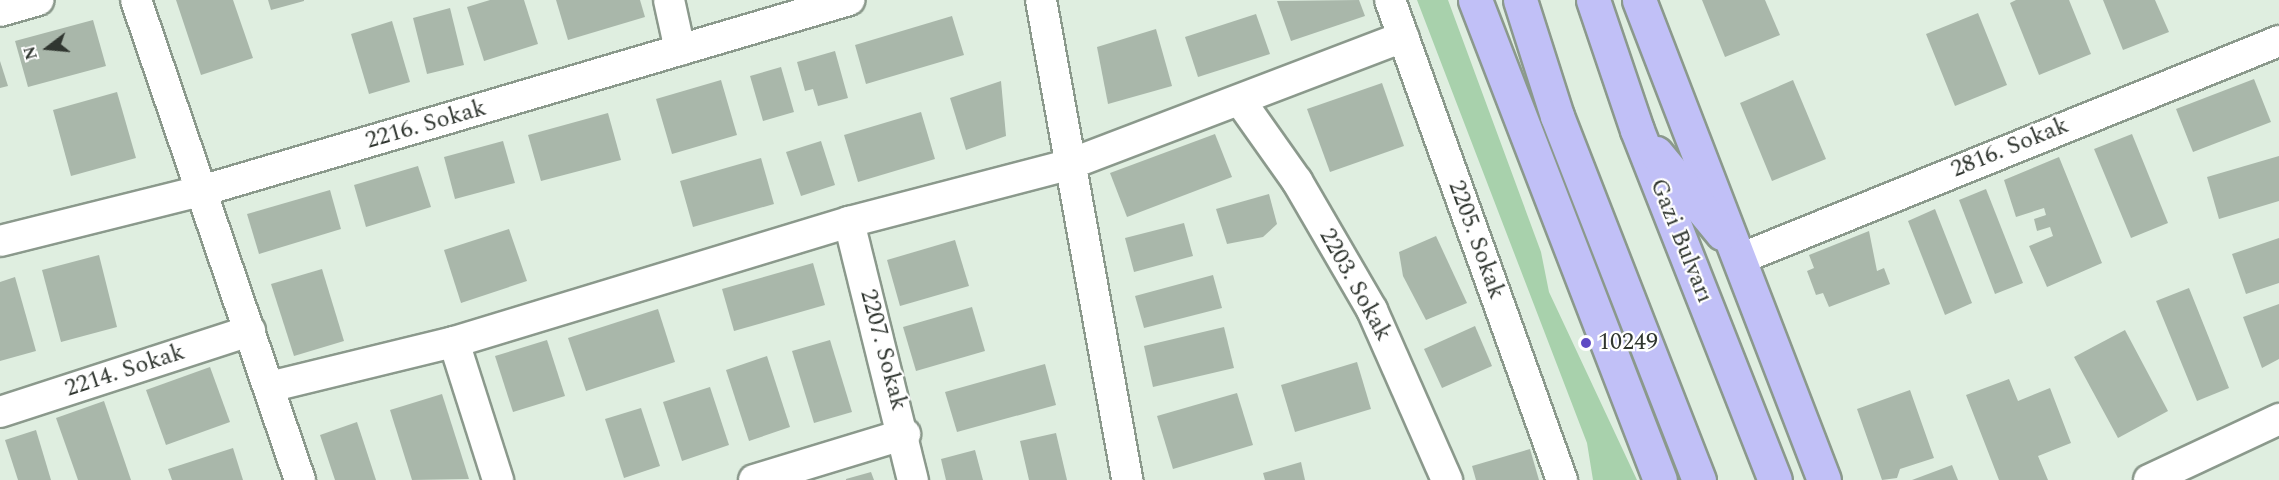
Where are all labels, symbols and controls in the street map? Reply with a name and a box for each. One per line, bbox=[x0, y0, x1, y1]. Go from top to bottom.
north arrow bbox=[18, 18, 78, 78]
text: N bbox=[17, 43, 44, 63]
street label: 2216. Sokak bbox=[362, 94, 490, 156]
street label: 2816. Sokak bbox=[1947, 111, 2073, 185]
street label: Gazi Bulvarı bbox=[1643, 175, 1719, 307]
street label: 2205. Sokak bbox=[1441, 177, 1511, 303]
street label: 2203. Sokak bbox=[1312, 224, 1398, 346]
street label: 2207. Sokak bbox=[853, 286, 913, 414]
place label: 10249 bbox=[1598, 329, 1658, 357]
marker: 10249 bbox=[1579, 336, 1593, 350]
street label: 2214. Sokak bbox=[61, 338, 189, 404]

